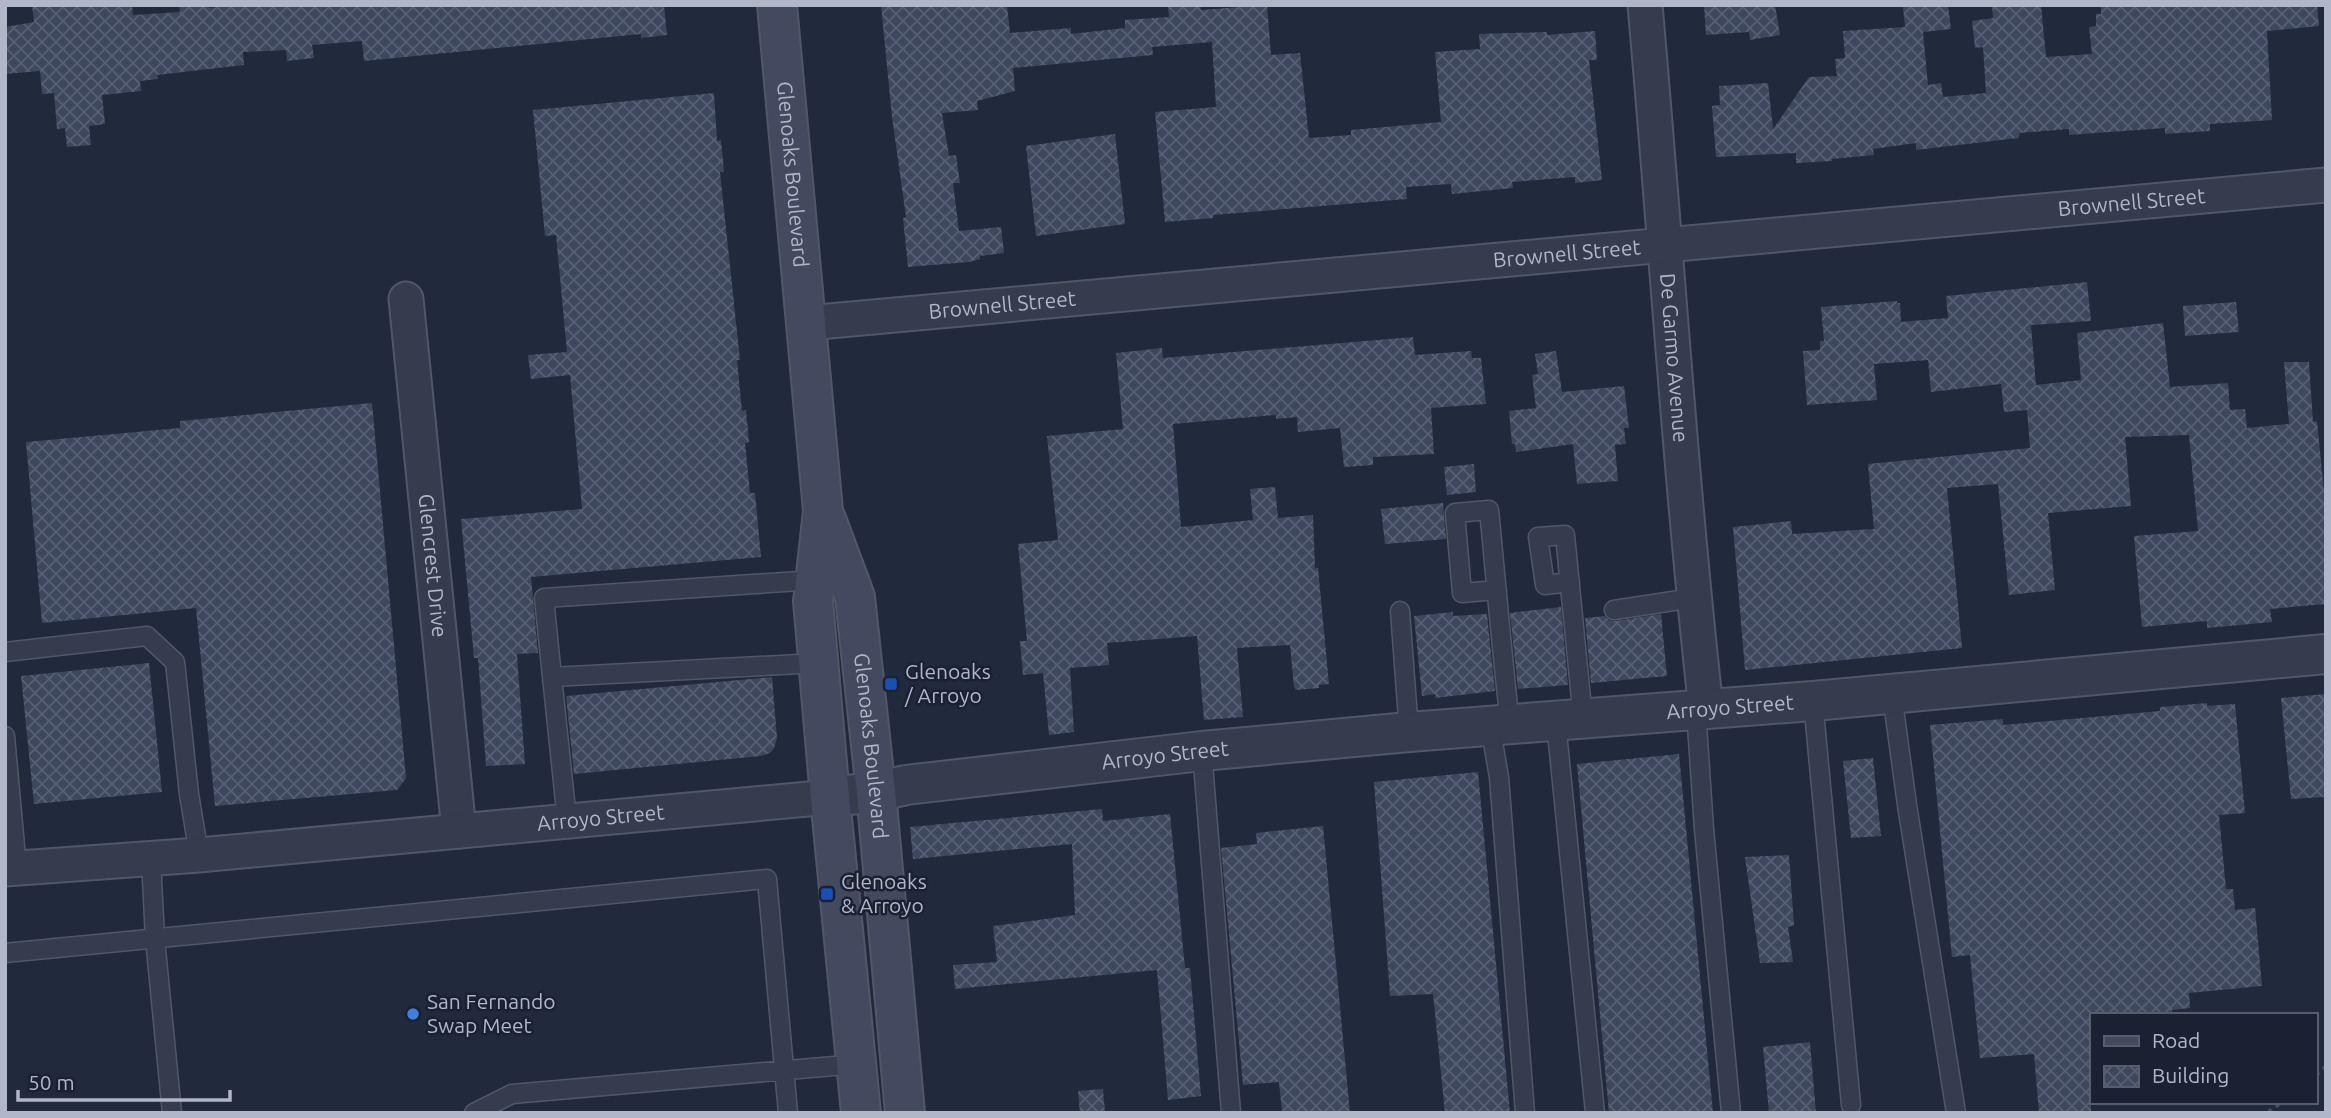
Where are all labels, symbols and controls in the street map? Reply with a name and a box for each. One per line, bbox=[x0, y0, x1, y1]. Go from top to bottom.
street label: Glenoaks Boulevard bbox=[773, 80, 814, 268]
street label: Brownell Street bbox=[2057, 183, 2206, 220]
street label: Brownell Street bbox=[1492, 234, 1642, 272]
street label: De Garmo Avenue bbox=[1656, 272, 1694, 443]
street label: Brownell Street bbox=[927, 286, 1077, 323]
street label: Glencrest Drive bbox=[414, 493, 453, 639]
street label: Glenoaks Boulevard bbox=[850, 652, 893, 840]
place label: Glenoaks / Arroyo bbox=[904, 659, 991, 707]
marker: Glenoaks / Arroyo bbox=[883, 676, 899, 692]
street label: Arroyo Street bbox=[1665, 690, 1795, 723]
street label: Arroyo Street bbox=[1100, 736, 1230, 773]
street label: Arroyo Street bbox=[536, 799, 665, 835]
place label: Glenoaks & Arroyo bbox=[841, 869, 927, 917]
marker: Glenoaks & Arroyo bbox=[819, 886, 835, 902]
place label: San Fernando Swap Meet bbox=[427, 989, 556, 1037]
marker: San Fernando Swap Meet bbox=[405, 1006, 421, 1022]
legend bbox=[2090, 1013, 2317, 1104]
text: Road bbox=[2152, 1028, 2200, 1052]
scale bar bbox=[18, 1058, 229, 1102]
text: Building bbox=[2152, 1063, 2229, 1087]
text: 50 m bbox=[28, 1070, 75, 1094]

